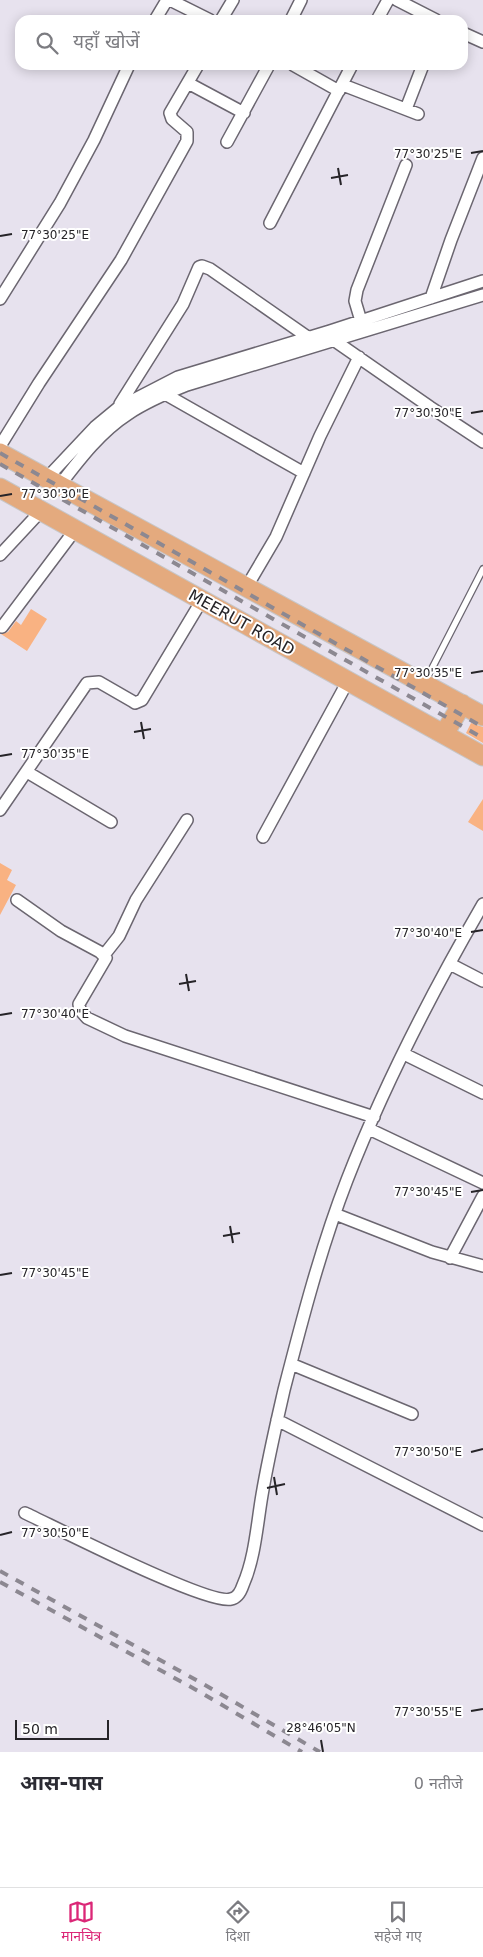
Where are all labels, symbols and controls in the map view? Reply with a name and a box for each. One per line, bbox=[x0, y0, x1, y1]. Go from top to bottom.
search box bbox=[15, 15, 468, 70]
icon: search bbox=[33, 29, 61, 57]
text: यहाँ खोजें bbox=[73, 30, 140, 52]
text: 77°30'25"E bbox=[394, 147, 462, 161]
text: 77°30'25"E bbox=[21, 228, 89, 242]
text: 77°30'30"E bbox=[394, 406, 462, 420]
text: 77°30'30"E bbox=[21, 487, 89, 501]
street label: MEERUT ROAD bbox=[185, 585, 298, 659]
text: 77°30'35"E bbox=[394, 666, 462, 680]
text: 77°30'35"E bbox=[21, 747, 89, 761]
text: 77°30'40"E bbox=[394, 926, 462, 940]
text: 77°30'40"E bbox=[21, 1007, 89, 1021]
text: 77°30'45"E bbox=[394, 1185, 462, 1199]
text: 77°30'45"E bbox=[21, 1266, 89, 1280]
text: 77°30'50"E bbox=[394, 1445, 462, 1459]
text: 77°30'50"E bbox=[21, 1526, 89, 1540]
text: 77°30'55"E bbox=[394, 1705, 462, 1719]
scale bar bbox=[15, 1717, 109, 1740]
text: 50 m bbox=[22, 1721, 58, 1737]
text: 28°46'05"N bbox=[286, 1721, 356, 1735]
text: आस-पास bbox=[20, 1771, 103, 1795]
text: 0 नतीजे bbox=[414, 1774, 463, 1793]
tab: मानचित्र bbox=[61, 1898, 101, 1947]
tab: दिशा bbox=[224, 1898, 252, 1947]
tab: सहेजे गए bbox=[374, 1898, 422, 1947]

